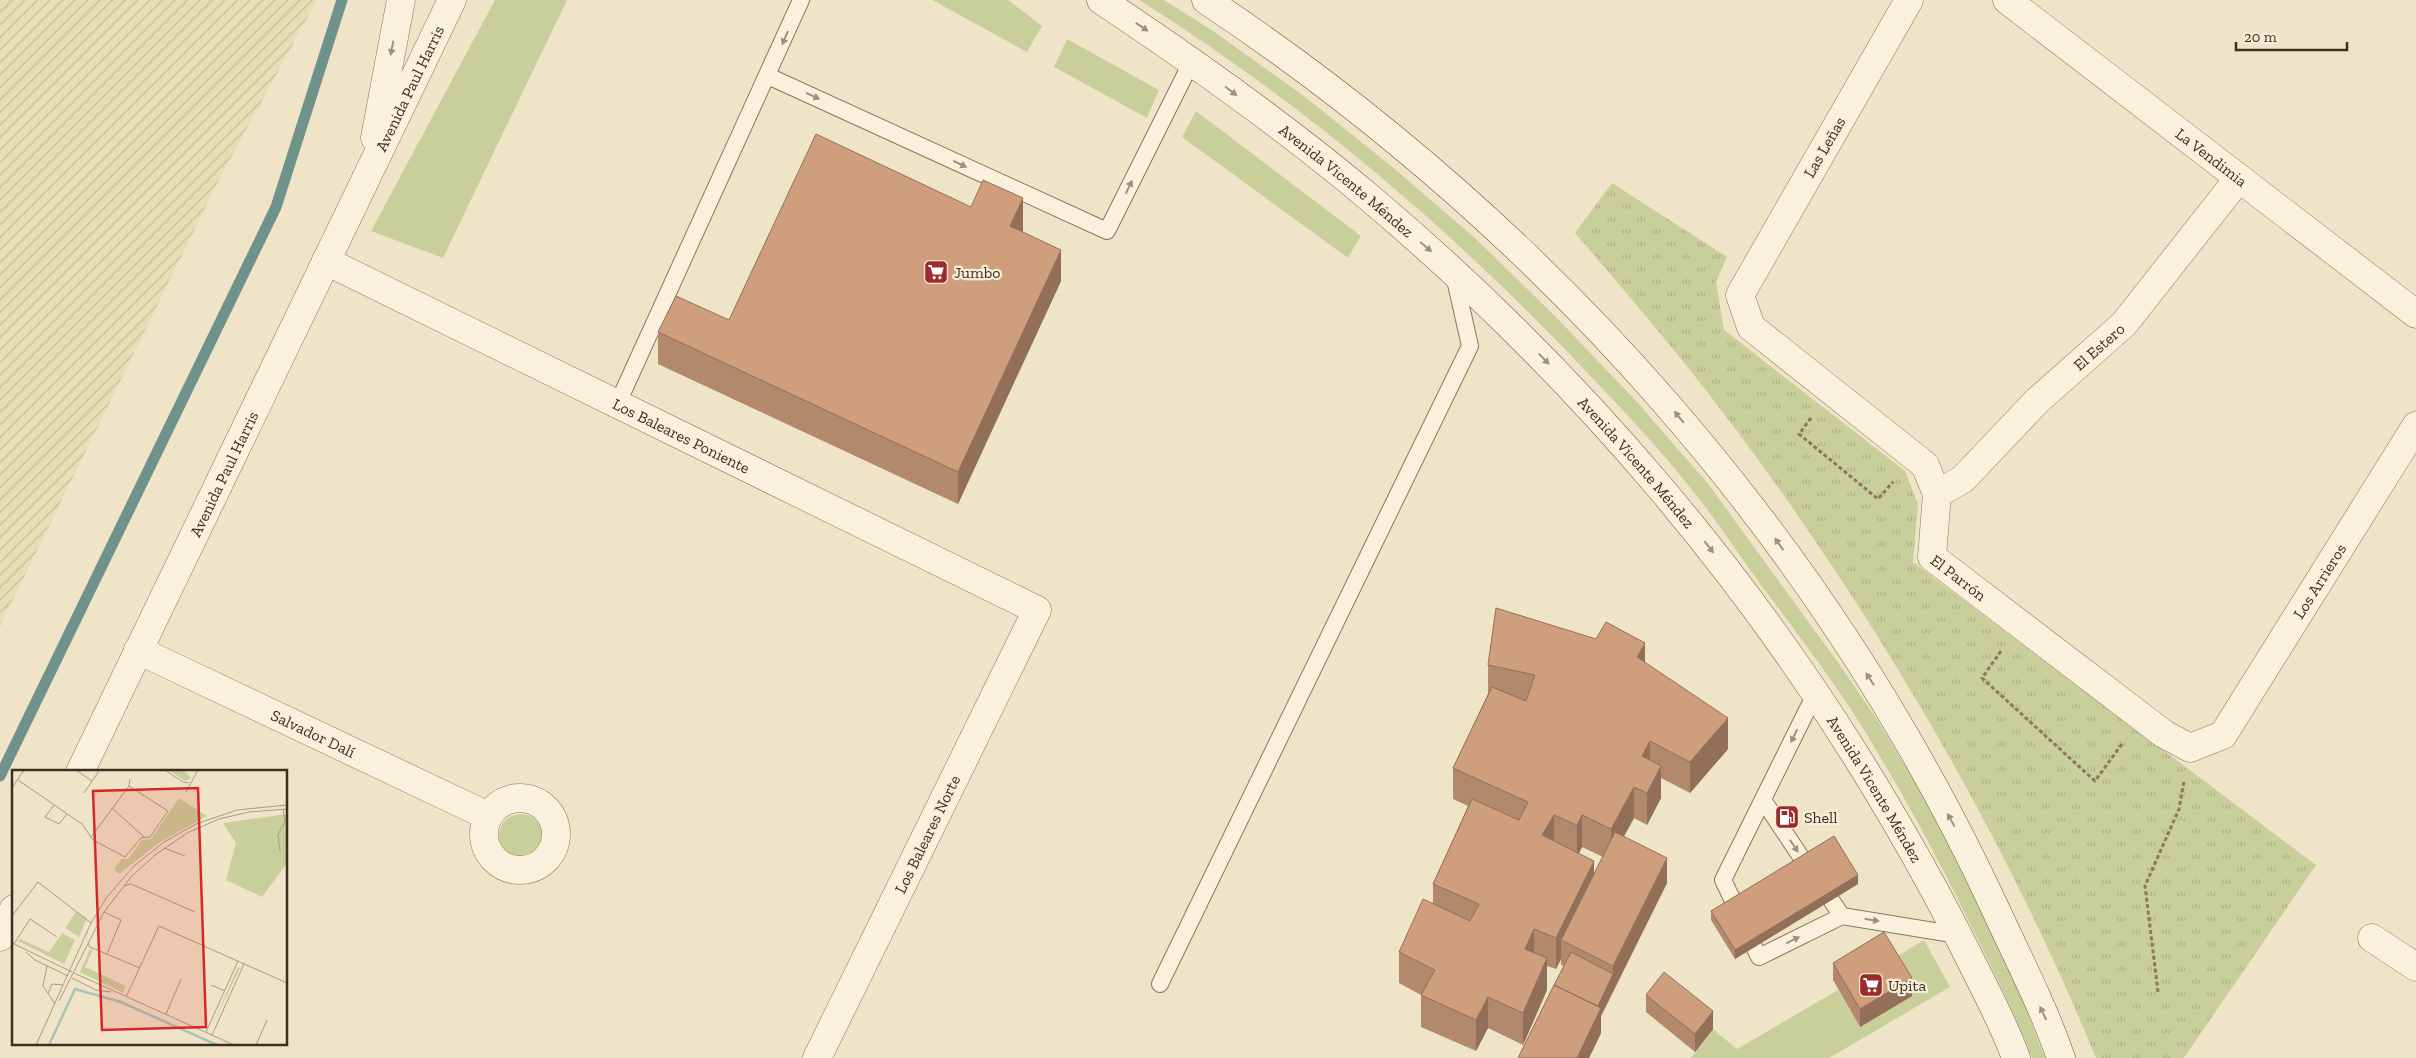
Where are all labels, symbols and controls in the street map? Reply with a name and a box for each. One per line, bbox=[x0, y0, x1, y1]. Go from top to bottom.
scale bar bbox=[2236, 20, 2347, 52]
one-way arrow bbox=[1135, 22, 1149, 32]
street label: Avenida Paul Harris bbox=[372, 23, 448, 154]
text: 20 m bbox=[2244, 28, 2277, 46]
one-way arrow bbox=[780, 31, 788, 45]
one-way arrow bbox=[388, 40, 396, 55]
one-way arrow bbox=[1224, 86, 1238, 96]
one-way arrow bbox=[806, 92, 820, 100]
street label: Las Leñas bbox=[1799, 113, 1849, 181]
street label: Avenida Vicente Méndez bbox=[1275, 120, 1417, 242]
street label: La Vendimia bbox=[2172, 124, 2251, 191]
one-way arrow bbox=[953, 160, 967, 168]
one-way arrow bbox=[1125, 180, 1133, 194]
one-way arrow bbox=[1420, 241, 1432, 253]
supermarket icon: Jumbo bbox=[923, 259, 949, 285]
place label: Jumbo bbox=[954, 263, 1001, 282]
street label: El Estero bbox=[2070, 319, 2129, 374]
one-way arrow bbox=[1538, 353, 1550, 365]
street label: Avenida Vicente Méndez bbox=[1574, 393, 1699, 532]
street label: Los Baleares Poniente bbox=[610, 394, 753, 478]
street label: Avenida Paul Harris bbox=[186, 408, 262, 540]
one-way arrow bbox=[1673, 410, 1684, 423]
one-way arrow bbox=[1774, 538, 1784, 551]
one-way arrow bbox=[1703, 540, 1714, 553]
street label: Los Arrieros bbox=[2289, 540, 2350, 622]
street label: El Parrón bbox=[1927, 550, 1991, 606]
one-way arrow bbox=[1866, 672, 1875, 686]
street label: Salvador Dalí bbox=[268, 705, 359, 762]
street label: Avenida Vicente Méndez bbox=[1823, 712, 1926, 866]
one-way arrow bbox=[1790, 729, 1798, 743]
inset map bbox=[12, 770, 288, 1046]
street label: Los Baleares Norte bbox=[891, 772, 964, 896]
fuel station icon: Shell bbox=[1774, 804, 1800, 830]
place label: Shell bbox=[1804, 808, 1838, 827]
one-way arrow bbox=[1947, 813, 1955, 827]
one-way arrow bbox=[1789, 839, 1799, 853]
one-way arrow bbox=[1864, 917, 1880, 925]
one-way arrow bbox=[1786, 935, 1801, 944]
supermarket icon: Upita bbox=[1858, 972, 1884, 998]
place label: Upita bbox=[1888, 976, 1926, 995]
one-way arrow bbox=[2039, 1006, 2047, 1020]

